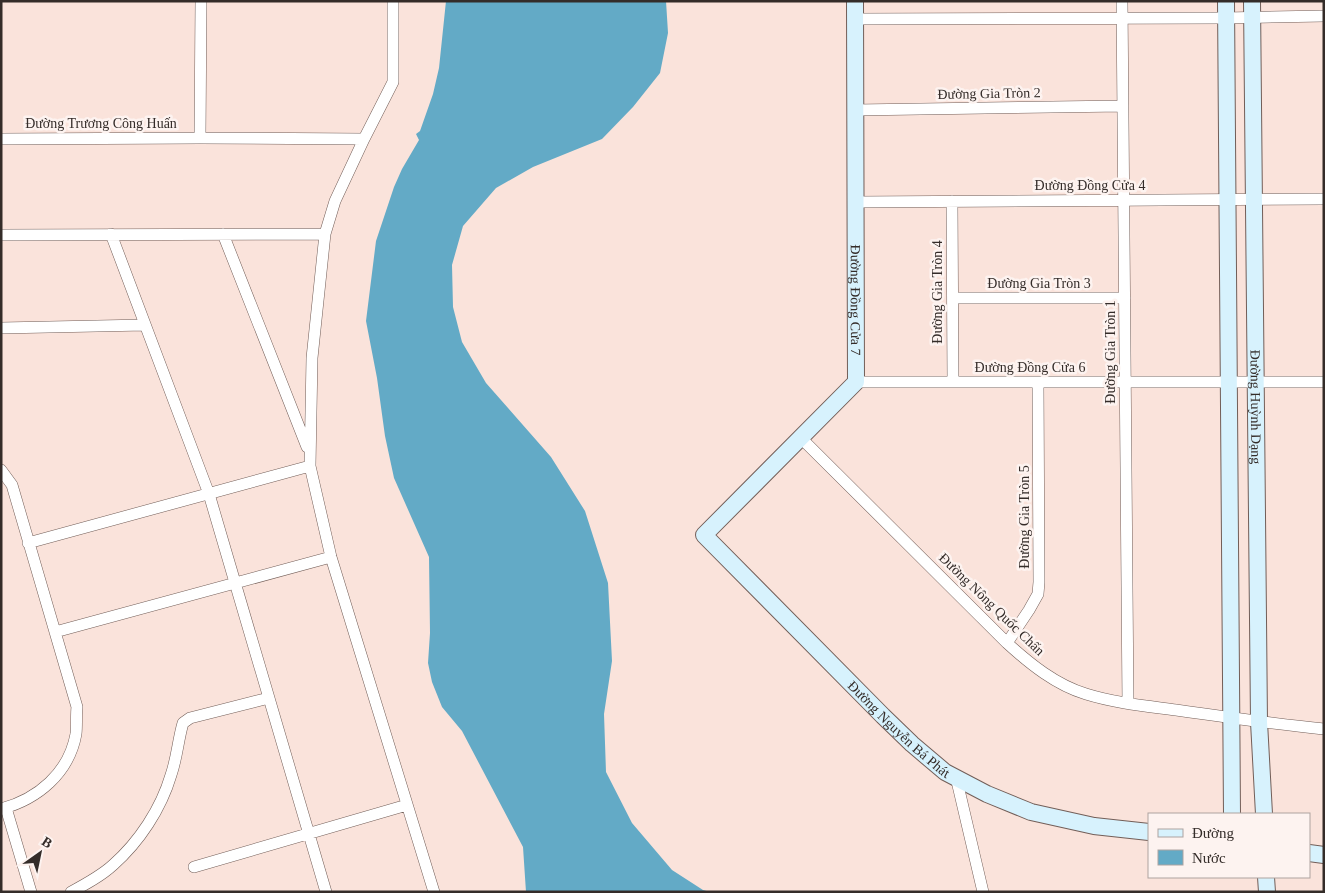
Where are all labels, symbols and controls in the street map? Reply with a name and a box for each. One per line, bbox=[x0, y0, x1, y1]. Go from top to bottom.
street label: Đường Gia Tròn 2 bbox=[937, 85, 1041, 102]
street label: Đường Trương Công Huấn bbox=[25, 116, 177, 131]
street label: Đường Đồng Cửa 4 bbox=[1035, 178, 1145, 193]
street label: Đường Gia Tròn 4 bbox=[930, 240, 945, 344]
street label: Đường Đồng Cửa 7 bbox=[848, 245, 863, 355]
street label: Đường Gia Tròn 3 bbox=[987, 276, 1091, 291]
street label: Đường Gia Tròn 1 bbox=[1103, 300, 1118, 404]
street label: Đường Huỳnh Dạng bbox=[1247, 350, 1263, 464]
street label: Đường Đồng Cửa 6 bbox=[975, 360, 1085, 375]
street label: Đường Gia Tròn 5 bbox=[1017, 465, 1032, 569]
street label: Đường Nông Quốc Chấn bbox=[936, 550, 1047, 659]
street label: Đường Nguyễn Bá Phát bbox=[845, 678, 952, 781]
legend bbox=[1148, 813, 1310, 878]
text: Đường bbox=[1192, 825, 1234, 841]
north arrow bbox=[15, 828, 65, 878]
text: B bbox=[39, 834, 55, 851]
text: Nước bbox=[1192, 850, 1226, 866]

